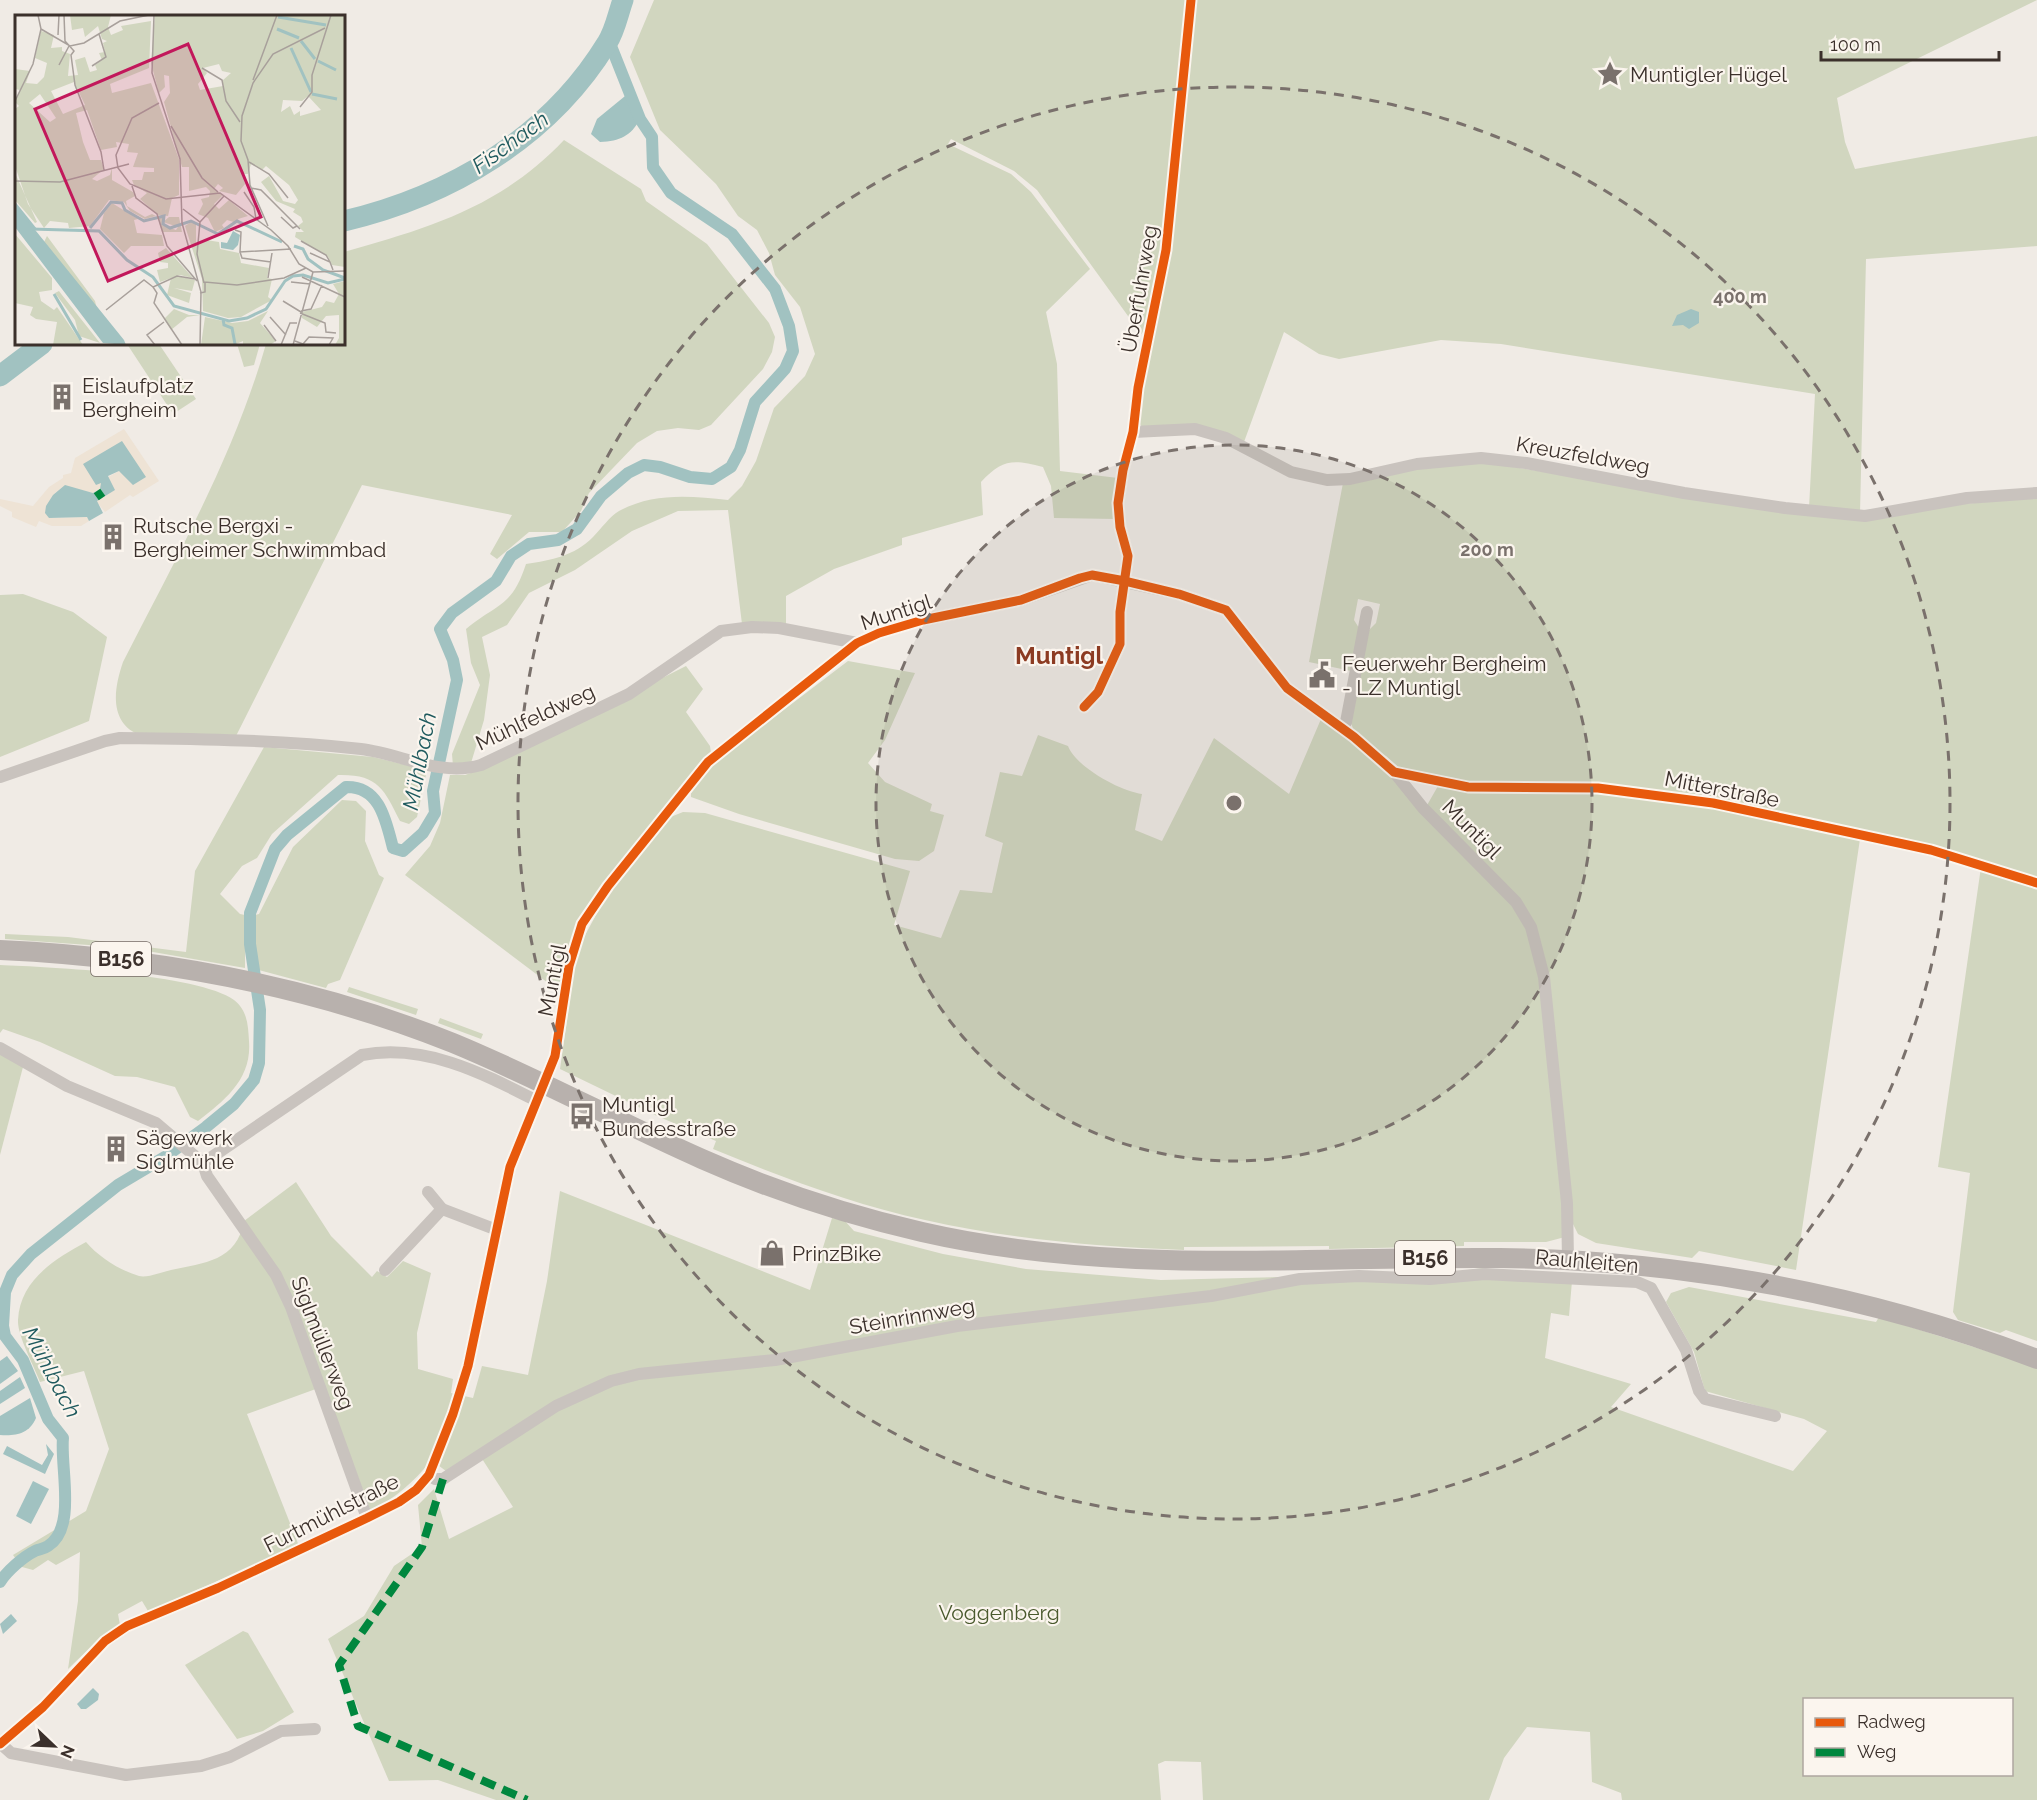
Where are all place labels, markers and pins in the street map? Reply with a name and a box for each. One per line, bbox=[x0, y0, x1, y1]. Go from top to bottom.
place icon: Muntigler Hügel bbox=[1595, 59, 1625, 89]
place label: Muntigler Hügel bbox=[1630, 62, 1787, 87]
place label: Eislaufplatz Bergheim bbox=[82, 373, 193, 422]
building icon: Eislaufplatz Bergheim bbox=[47, 382, 77, 412]
place label: Rutsche Bergxi - Bergheimer Schwimmbad bbox=[133, 513, 386, 562]
building icon: Rutsche Bergxi - Bergheimer Schwimmbad bbox=[98, 522, 128, 552]
place label: Feuerwehr Bergheim - LZ Muntigl bbox=[1342, 651, 1547, 700]
public building icon: Feuerwehr Bergheim - LZ Muntigl bbox=[1307, 660, 1337, 690]
centre of rings bbox=[1224, 793, 1244, 813]
place label: Muntigl Bundesstraße bbox=[602, 1092, 736, 1141]
bus stop icon: Muntigl Bundesstraße bbox=[567, 1101, 597, 1131]
place label: Sägewerk Siglmühle bbox=[136, 1125, 234, 1174]
building icon: Sägewerk Siglmühle bbox=[101, 1134, 131, 1164]
shop icon: PrinzBike bbox=[757, 1238, 787, 1268]
place label: PrinzBike bbox=[792, 1241, 881, 1266]

